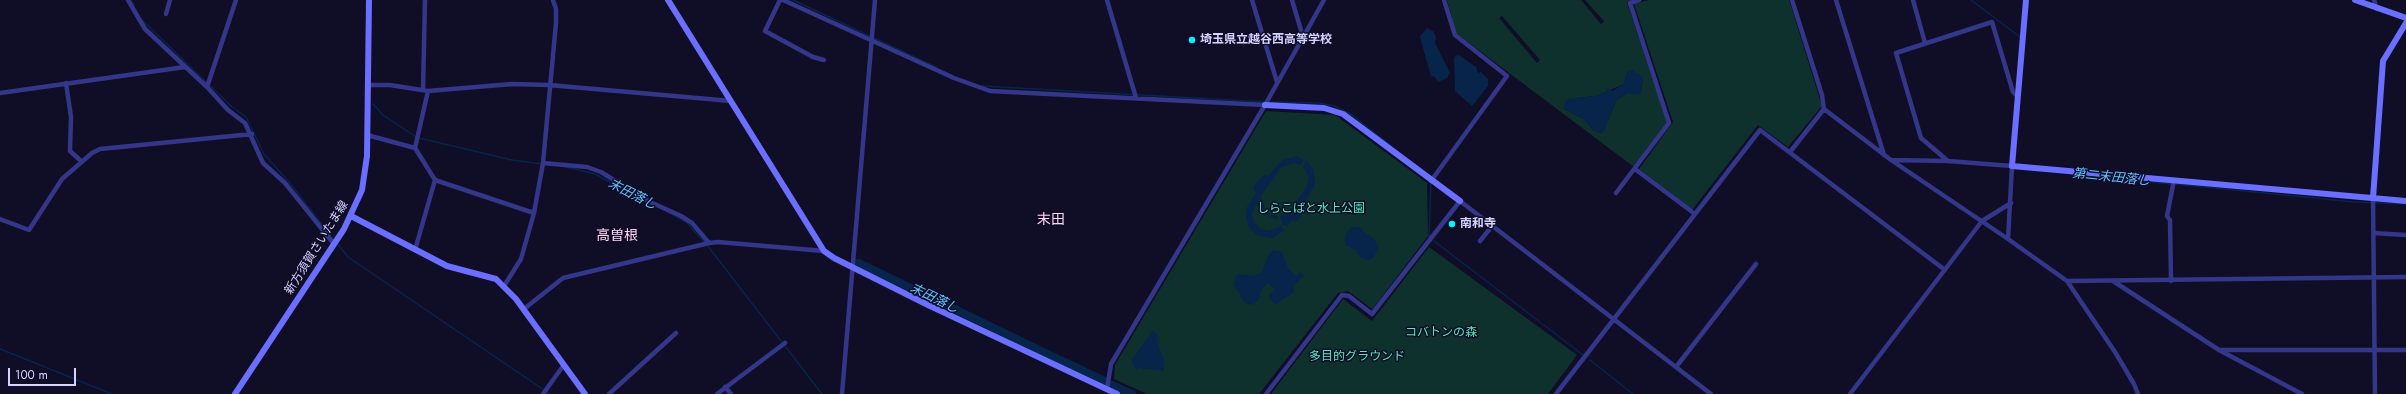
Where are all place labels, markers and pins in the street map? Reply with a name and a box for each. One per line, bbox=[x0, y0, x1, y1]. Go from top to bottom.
place label: 埼玉県立越谷西高等学校 bbox=[1200, 33, 1332, 47]
marker: 埼玉県立越谷西高等学校 bbox=[1187, 35, 1197, 45]
place label: 南和寺 bbox=[1460, 217, 1496, 231]
marker: 南和寺 bbox=[1447, 219, 1457, 229]

